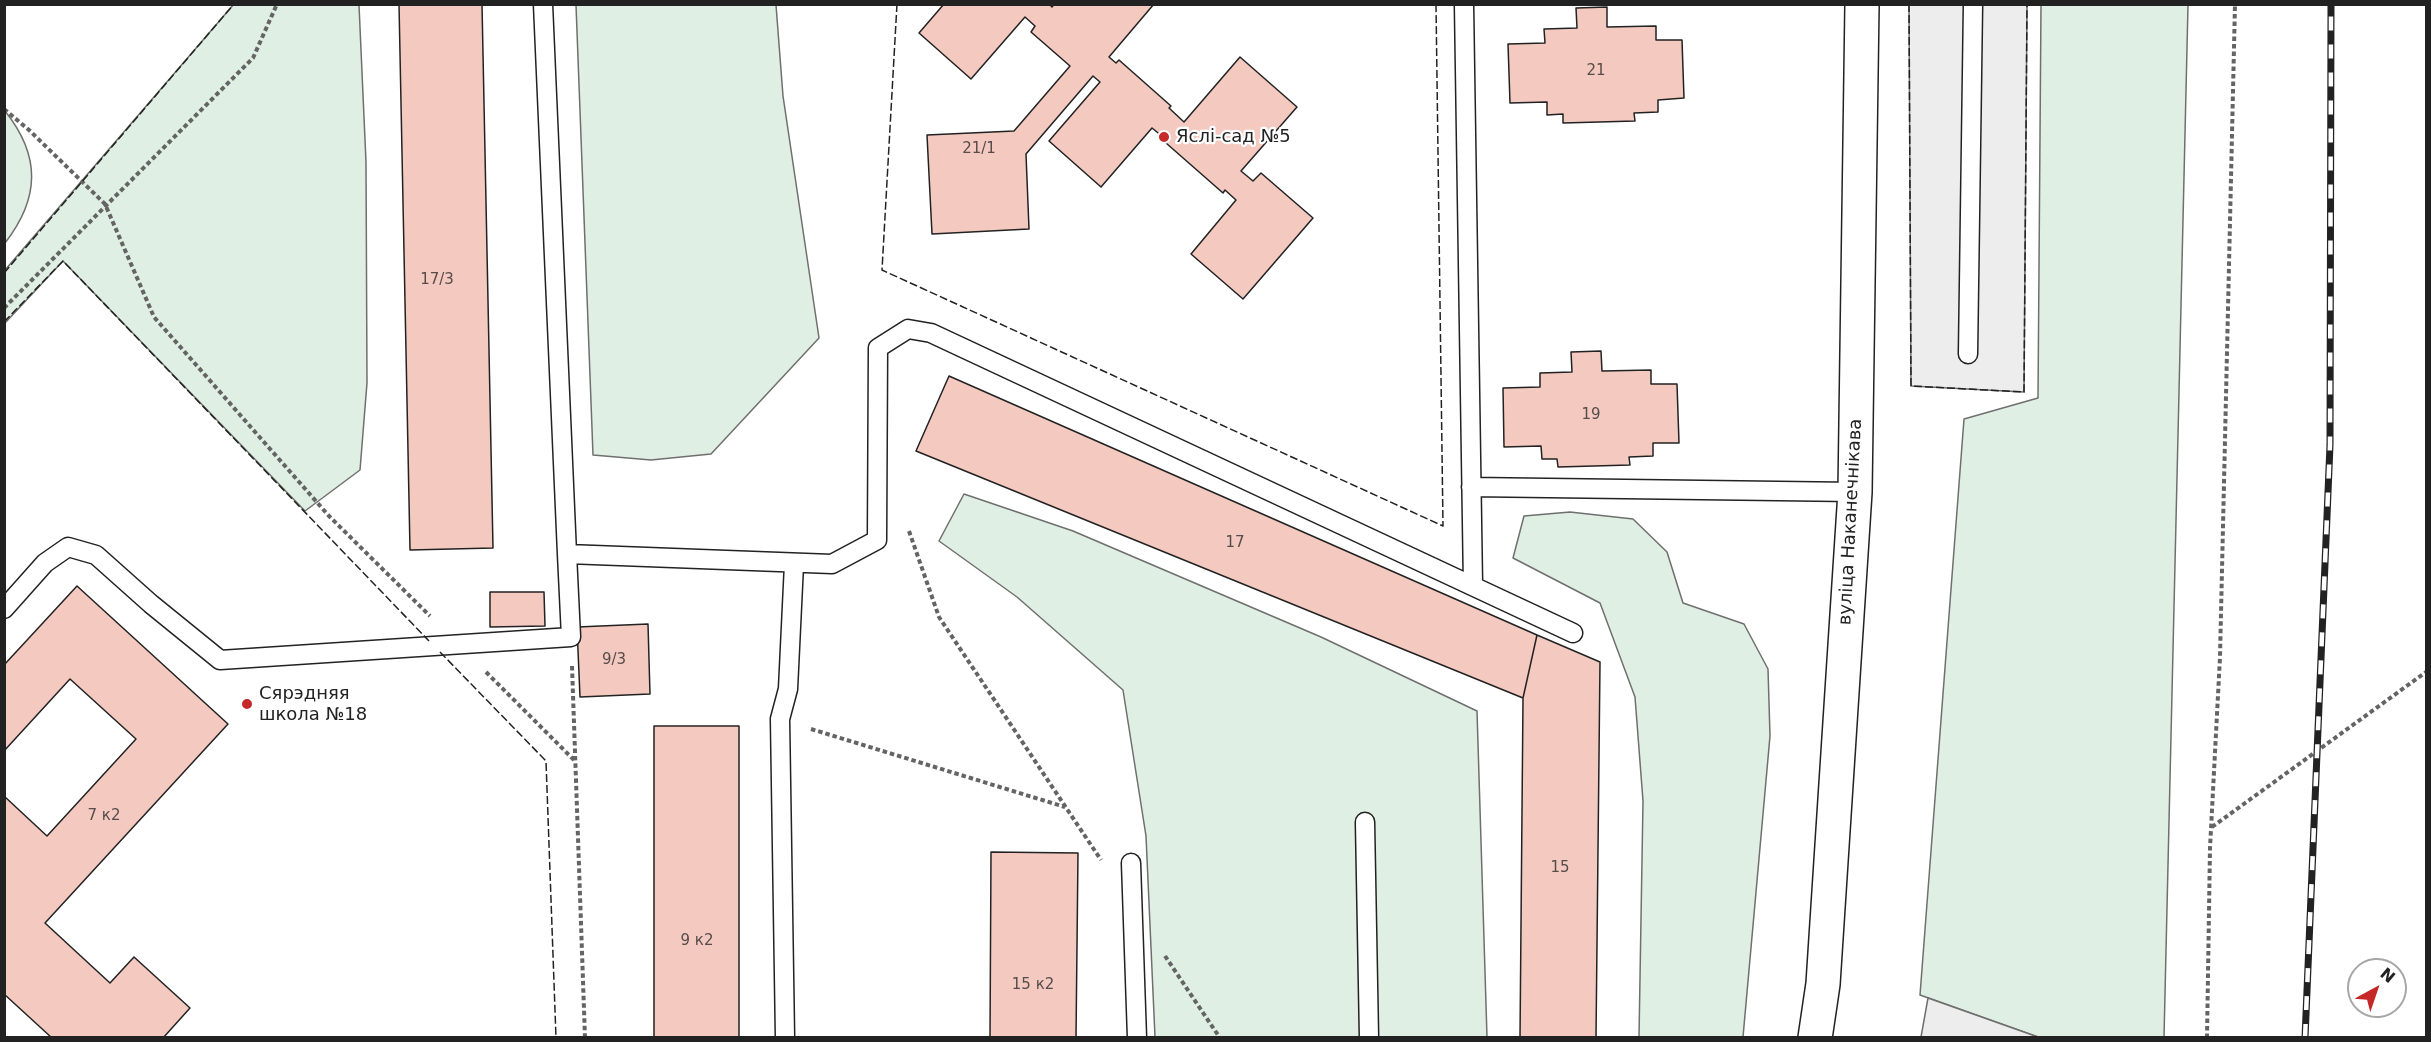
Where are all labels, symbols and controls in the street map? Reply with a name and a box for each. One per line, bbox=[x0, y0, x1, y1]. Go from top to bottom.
house number: 21 bbox=[1586, 62, 1606, 80]
place label: Яслі-сад №5 bbox=[1176, 126, 1291, 148]
marker: Яслі-сад №5 bbox=[1157, 130, 1171, 144]
house number: 21/1 bbox=[962, 140, 996, 158]
house number: 17/3 bbox=[420, 271, 454, 289]
house number: 19 bbox=[1581, 406, 1601, 424]
street label: вуліца Наканечнікава bbox=[1835, 418, 1867, 626]
house number: 17 bbox=[1225, 534, 1245, 552]
house number: 9/3 bbox=[602, 651, 626, 669]
place label: Сярэдняя школа №18 bbox=[259, 683, 367, 726]
marker: Сярэдняя школа №18 bbox=[240, 697, 254, 711]
house number: 7 к2 bbox=[88, 807, 120, 825]
house number: 15 bbox=[1550, 859, 1570, 877]
house number: 9 к2 bbox=[681, 932, 713, 950]
north arrow bbox=[2347, 958, 2407, 1018]
text: N bbox=[2376, 964, 2399, 987]
house number: 15 к2 bbox=[1012, 976, 1054, 994]

